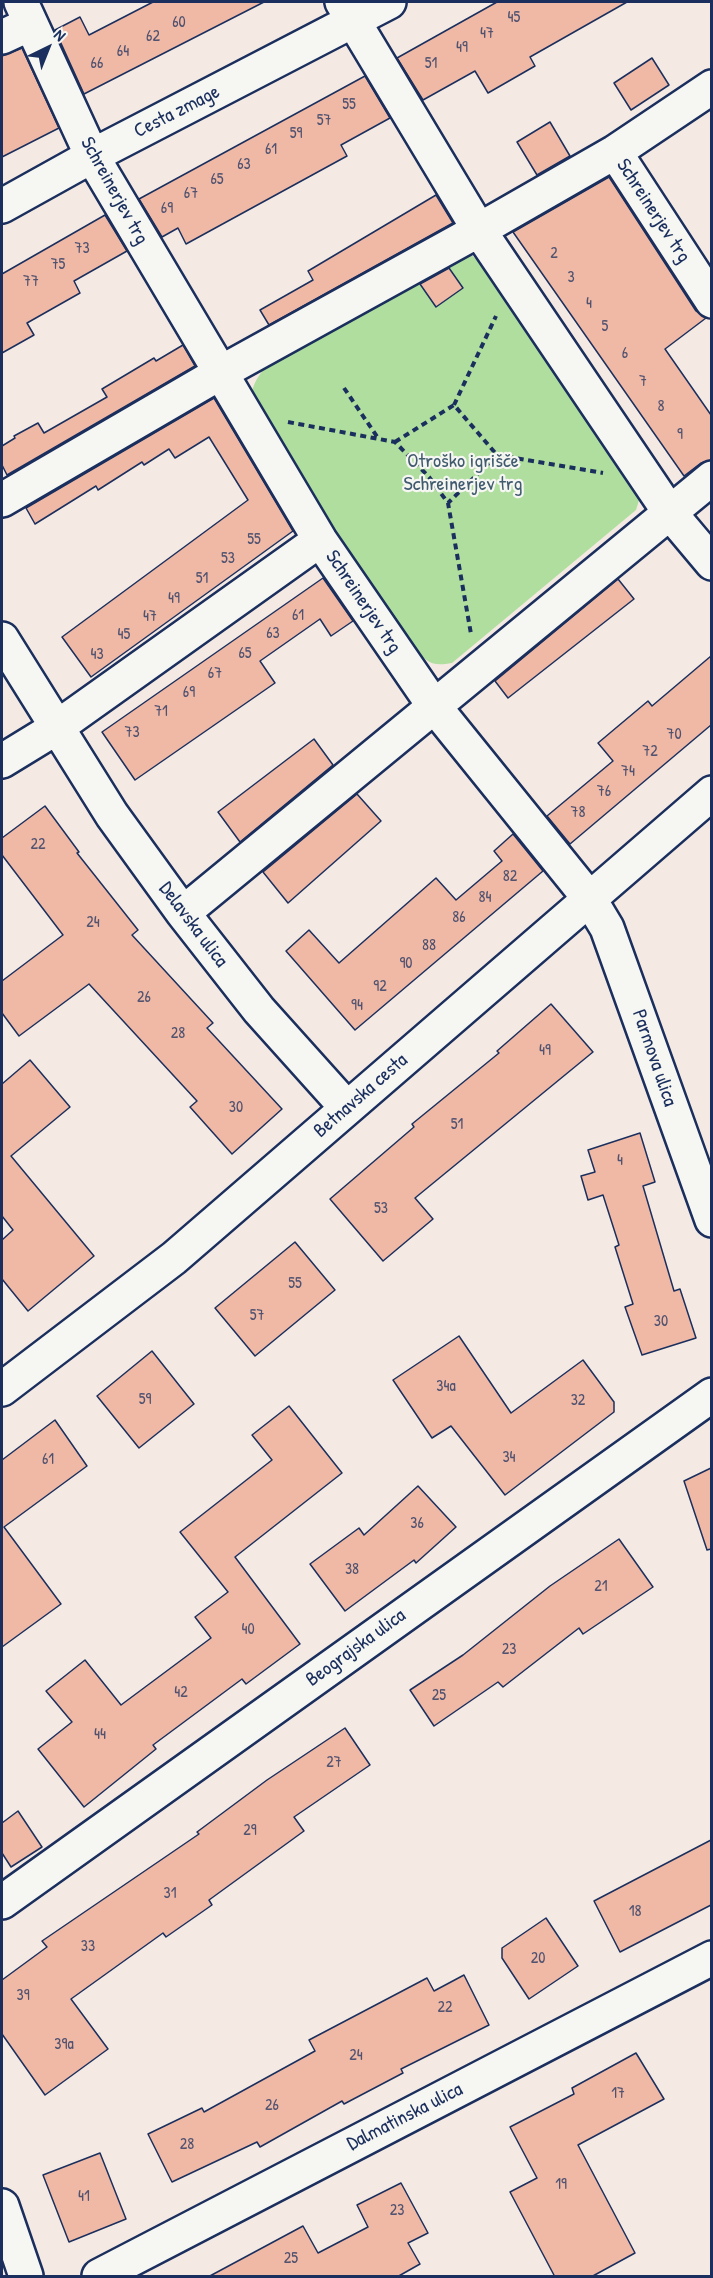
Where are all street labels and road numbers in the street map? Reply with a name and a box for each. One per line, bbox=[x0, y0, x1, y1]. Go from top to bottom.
street label: Cesta zmage bbox=[130, 80, 224, 144]
street label: Schreinerjev trg bbox=[75, 133, 153, 249]
street label: Schreinerjev trg bbox=[611, 155, 695, 267]
street label: Schreinerjev trg bbox=[320, 546, 406, 658]
street label: Delavska ulica bbox=[153, 878, 233, 972]
street label: Parmova ulica bbox=[626, 1007, 682, 1109]
street label: Betnavska cesta bbox=[309, 1049, 413, 1143]
street label: Beograjska ulica bbox=[302, 1604, 410, 1692]
street label: Dalmatinska ulica bbox=[343, 2078, 467, 2156]

